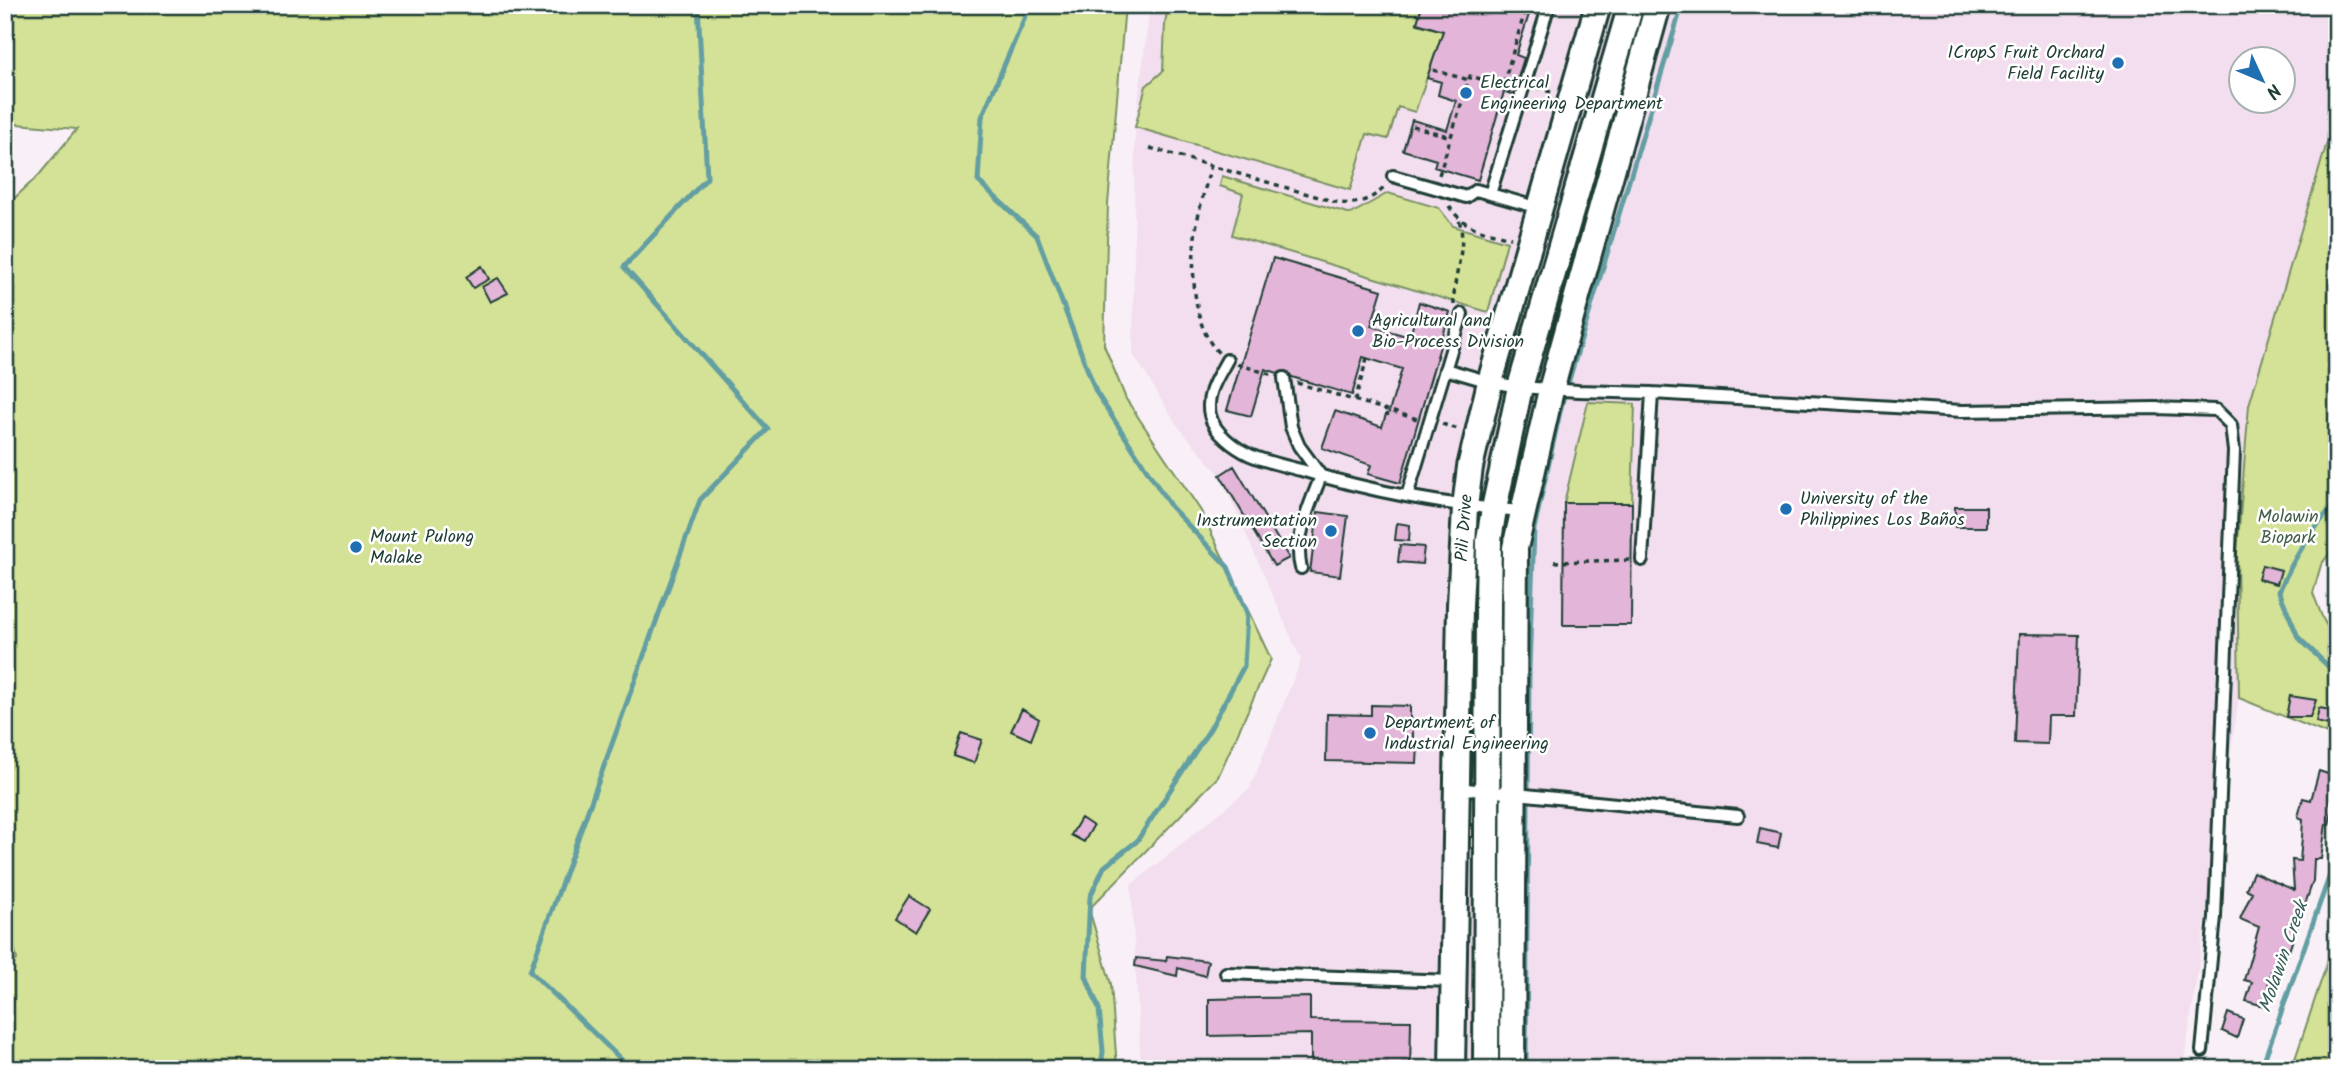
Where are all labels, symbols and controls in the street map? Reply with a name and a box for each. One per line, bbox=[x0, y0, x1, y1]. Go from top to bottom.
place label: ICropS Fruit Orchard Field Facility bbox=[1948, 39, 2105, 89]
north arrow bbox=[2226, 46, 2296, 116]
marker: ICropS Fruit Orchard Field Facility bbox=[2110, 55, 2126, 71]
place label: Electrical Engineering Department bbox=[1480, 69, 1664, 119]
text: N bbox=[2258, 76, 2288, 105]
marker: Electrical Engineering Department bbox=[1458, 85, 1474, 101]
place label: Agricultural and Bio-Process Division bbox=[1372, 307, 1524, 357]
marker: Agricultural and Bio-Process Division bbox=[1350, 323, 1366, 339]
place label: University of the Philippines Los Baños bbox=[1800, 485, 1965, 535]
street label: Pili Drive bbox=[1448, 493, 1482, 563]
marker: University of the Philippines Los Baños bbox=[1778, 501, 1794, 517]
park label: Molawin Biopark bbox=[2257, 503, 2319, 553]
place label: Instrumentation Section bbox=[1196, 507, 1317, 557]
place label: Mount Pulong Malake bbox=[370, 523, 474, 573]
marker: Instrumentation Section bbox=[1323, 523, 1339, 539]
marker: Mount Pulong Malake bbox=[348, 539, 364, 555]
place label: Department of Industrial Engineering bbox=[1384, 709, 1549, 759]
marker: Department of Industrial Engineering bbox=[1362, 725, 1378, 741]
water label: Molawin Creek bbox=[2251, 894, 2318, 1017]

